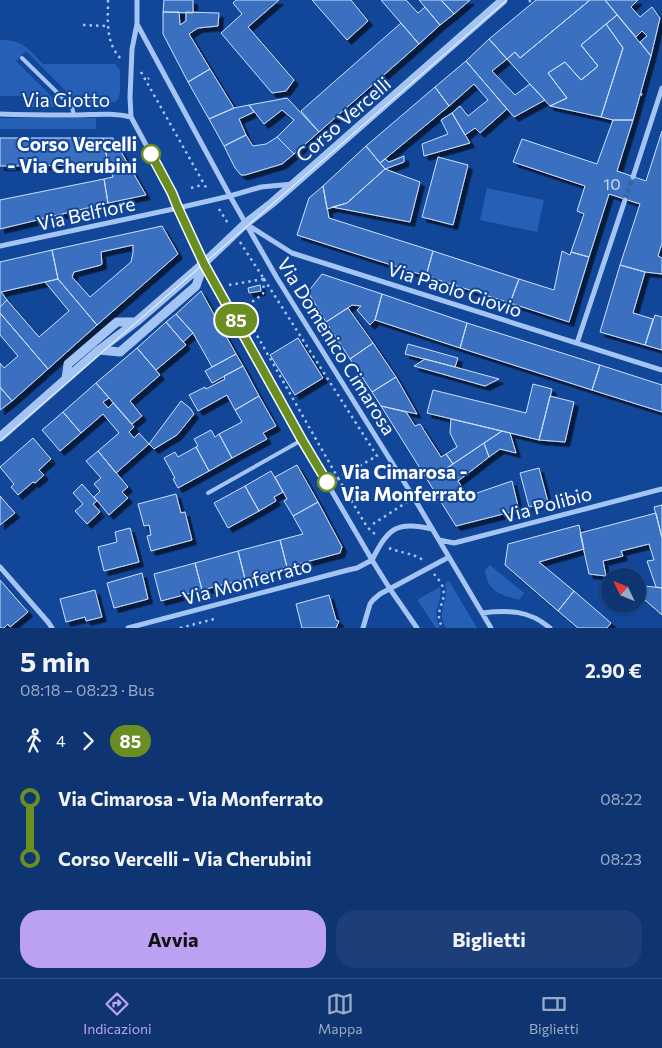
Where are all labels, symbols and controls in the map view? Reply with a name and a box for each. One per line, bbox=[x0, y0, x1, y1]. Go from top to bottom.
street label: Corso Vercelli bbox=[291, 72, 395, 166]
street label: Via Giotto bbox=[22, 88, 110, 111]
place label: Corso Vercelli - Via Cherubini bbox=[7, 132, 137, 177]
marker: Corso Vercelli - Via Cherubini bbox=[141, 144, 161, 164]
house number: 10 bbox=[603, 174, 621, 193]
street label: Via Belfiore bbox=[35, 191, 137, 235]
street label: Via Domenico Cimarosa bbox=[273, 253, 401, 439]
street label: Via Paolo Giovio bbox=[385, 256, 525, 322]
line badge: 85 bbox=[214, 304, 258, 336]
text: 85 bbox=[225, 309, 247, 331]
place label: Via Cimarosa - Via Monferrato bbox=[341, 460, 476, 505]
marker: Via Cimarosa - Via Monferrato bbox=[317, 472, 337, 492]
street label: Via Polibio bbox=[500, 481, 594, 527]
street label: Via Monferrato bbox=[180, 553, 314, 609]
north arrow bbox=[601, 568, 646, 612]
map controls bbox=[601, 568, 646, 613]
text: 5 min bbox=[20, 644, 90, 678]
text: 2.90 € bbox=[585, 659, 642, 682]
text: 08:18 – 08:23 · Bus bbox=[20, 680, 154, 699]
icon: walk bbox=[20, 727, 48, 755]
icon: forward bbox=[74, 727, 102, 755]
text: 85 bbox=[120, 730, 141, 752]
text: 4 bbox=[56, 731, 66, 750]
text: Via Cimarosa - Via Monferrato bbox=[58, 787, 323, 810]
text: 08:22 bbox=[600, 789, 642, 808]
text: Corso Vercelli - Via Cherubini bbox=[58, 847, 312, 870]
text: 08:23 bbox=[600, 849, 642, 868]
button: Avvia bbox=[20, 910, 326, 968]
button: Biglietti bbox=[336, 910, 642, 968]
tab: Indicazioni bbox=[83, 990, 152, 1037]
tab: Mappa bbox=[318, 990, 363, 1037]
tab: Biglietti bbox=[529, 990, 579, 1037]

